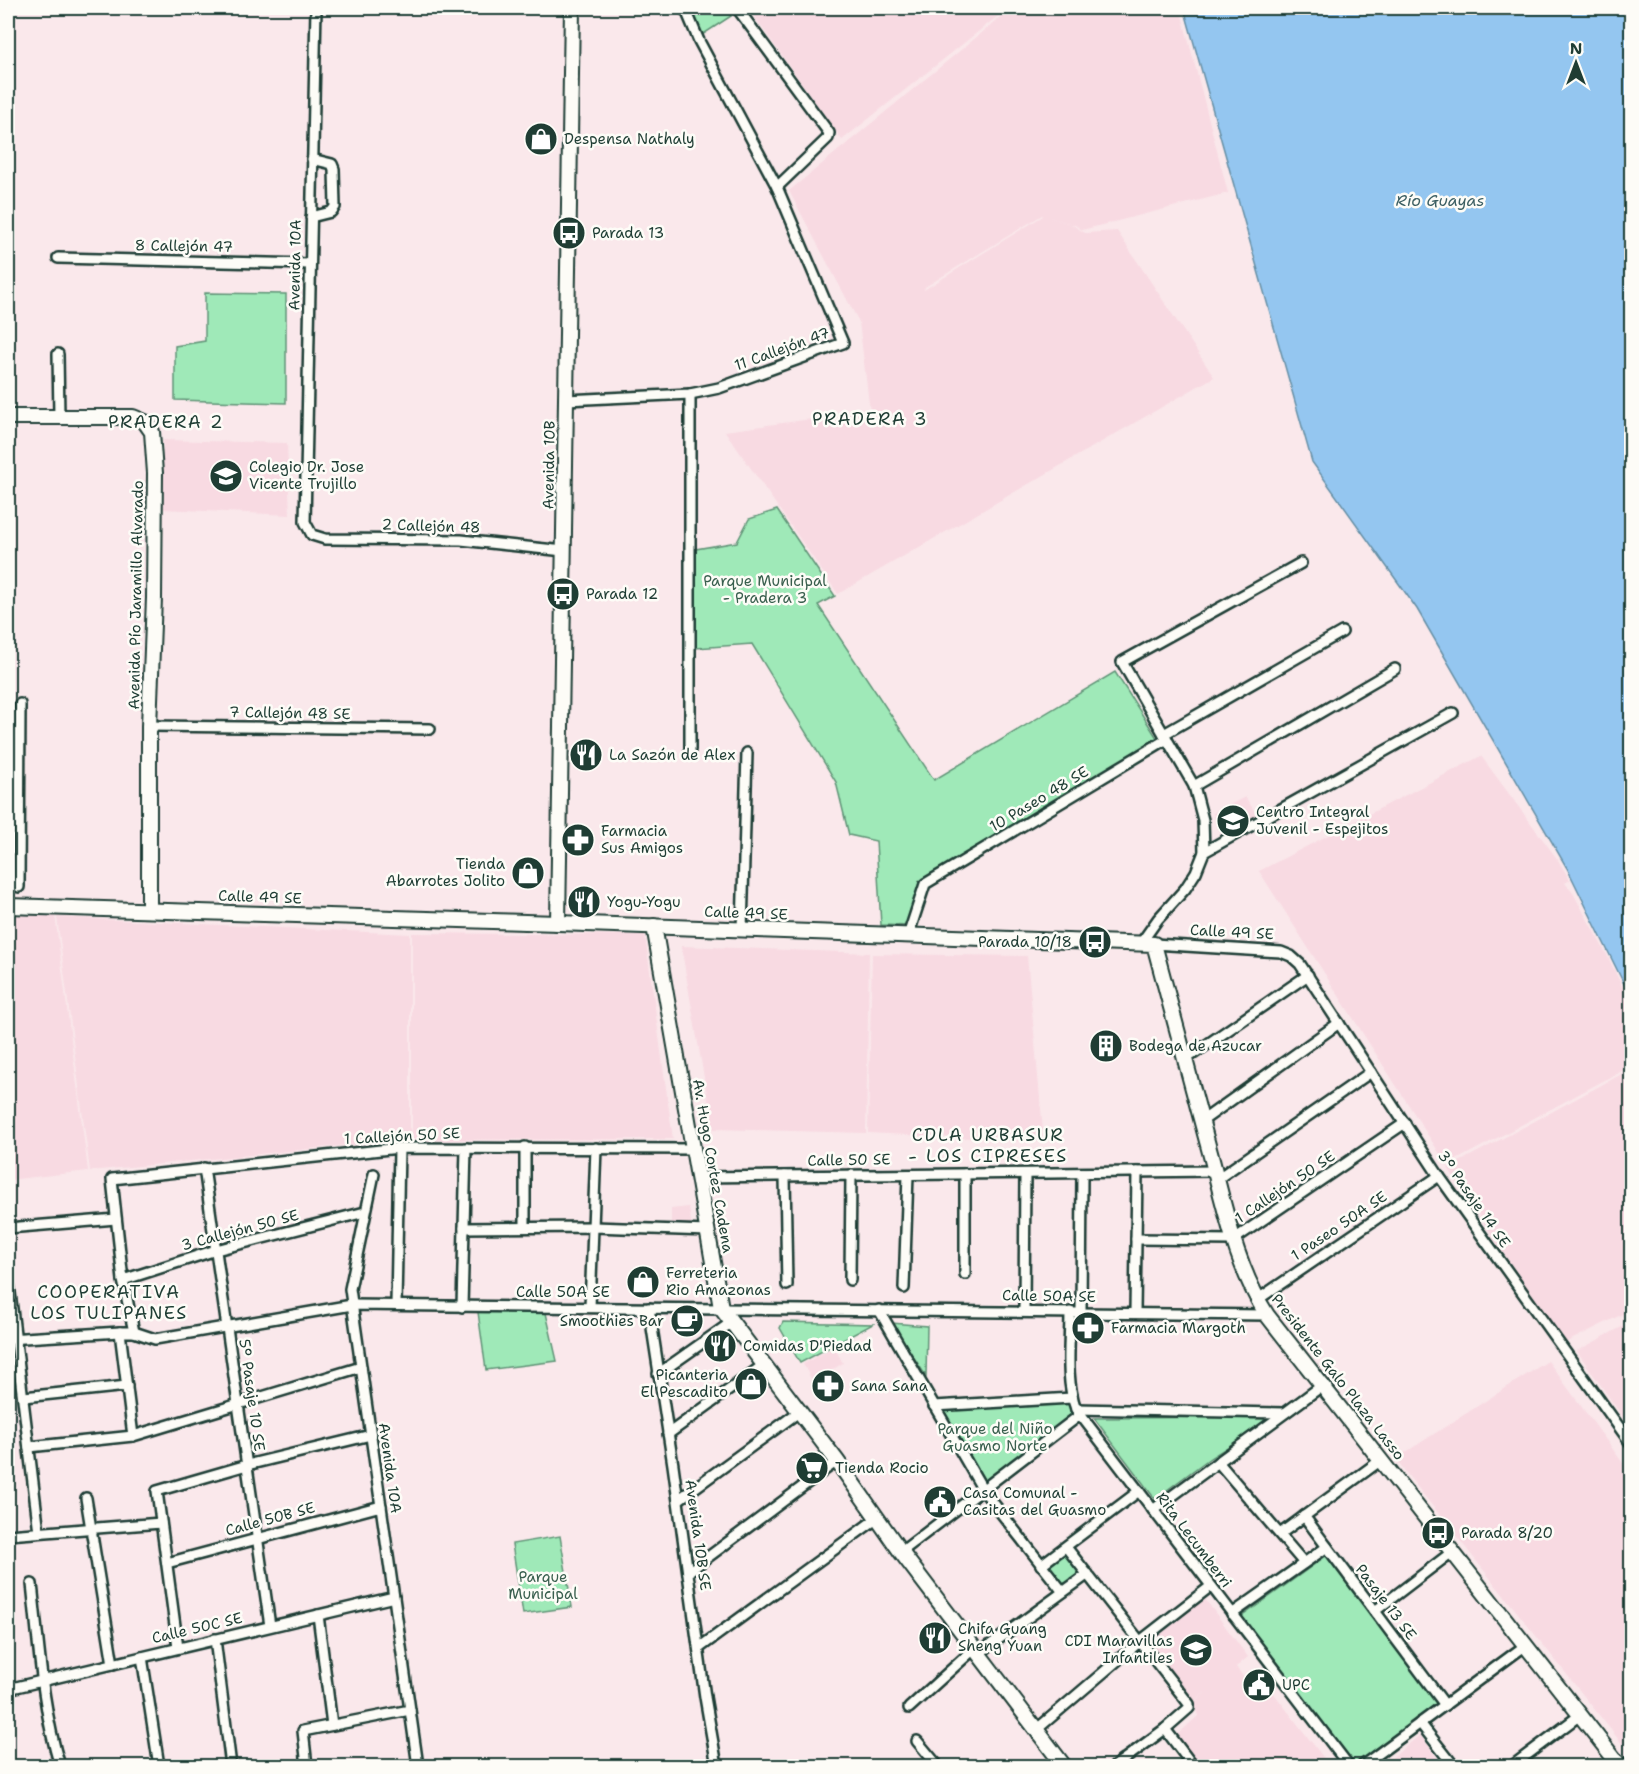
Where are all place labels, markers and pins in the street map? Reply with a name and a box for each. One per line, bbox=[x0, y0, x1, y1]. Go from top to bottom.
shop icon: Despensa Nathaly bbox=[523, 121, 559, 157]
place label: Despensa Nathaly bbox=[564, 129, 695, 149]
bus stop icon: Parada 13 bbox=[551, 215, 587, 251]
place label: Parada 13 bbox=[592, 223, 664, 243]
place label: Colegio Dr. Jose Vicente Trujillo bbox=[249, 457, 364, 494]
school or university icon: Colegio Dr. Jose Vicente Trujillo bbox=[208, 458, 244, 494]
bus stop icon: Parada 12 bbox=[545, 576, 581, 612]
place label: Parada 12 bbox=[586, 584, 658, 604]
restaurant icon: La Sazón de Alex bbox=[568, 737, 604, 773]
place label: La Sazón de Alex bbox=[609, 745, 735, 765]
place label: Centro Integral Juvenil - Espejitos bbox=[1256, 802, 1388, 839]
school or university icon: Centro Integral Juvenil - Espejitos bbox=[1215, 803, 1251, 839]
place label: Farmacia Sus Amigos bbox=[601, 821, 683, 858]
pharmacy icon: Farmacia Sus Amigos bbox=[560, 822, 596, 858]
place label: Tienda Abarrotes Jolito bbox=[386, 854, 506, 891]
shop icon: Tienda Abarrotes Jolito bbox=[510, 855, 546, 891]
restaurant icon: Yogu-Yogu bbox=[566, 884, 602, 920]
place label: Yogu-Yogu bbox=[607, 892, 681, 912]
bus stop icon: Parada 10/18 bbox=[1077, 924, 1113, 960]
place label: Parada 10/18 bbox=[978, 932, 1072, 952]
building icon: Bodega de Azucar bbox=[1088, 1028, 1124, 1064]
place label: Bodega de Azucar bbox=[1129, 1036, 1262, 1056]
place label: Ferreteria Rio Amazonas bbox=[666, 1263, 771, 1300]
shop icon: Ferreteria Rio Amazonas bbox=[625, 1264, 661, 1300]
cafe icon: Smoothies Bar bbox=[669, 1303, 705, 1339]
pharmacy icon: Farmacia Margoth bbox=[1070, 1310, 1106, 1346]
place label: Smoothies Bar bbox=[560, 1311, 664, 1331]
place label: Farmacia Margoth bbox=[1111, 1318, 1246, 1338]
restaurant icon: Comidas D'Piedad bbox=[702, 1328, 738, 1364]
place label: Comidas D'Piedad bbox=[743, 1336, 872, 1356]
place label: Picanteria El Pescadito bbox=[641, 1365, 729, 1402]
shop icon: Picanteria El Pescadito bbox=[733, 1366, 769, 1402]
pharmacy icon: Sana Sana bbox=[810, 1368, 846, 1404]
place label: Sana Sana bbox=[851, 1376, 929, 1396]
supermarket icon: Tienda Rocio bbox=[794, 1450, 830, 1486]
place label: Tienda Rocio bbox=[835, 1458, 929, 1478]
place label: Casa Comunal - Casitas del Guasmo bbox=[963, 1483, 1106, 1520]
public building icon: Casa Comunal - Casitas del Guasmo bbox=[922, 1484, 958, 1520]
bus stop icon: Parada 8/20 bbox=[1420, 1515, 1456, 1551]
place label: Parada 8/20 bbox=[1461, 1523, 1553, 1543]
place label: Chifa Guang Sheng Yuan bbox=[958, 1619, 1047, 1656]
restaurant icon: Chifa Guang Sheng Yuan bbox=[917, 1620, 953, 1656]
place label: CDI Maravillas Infantiles bbox=[1064, 1631, 1173, 1668]
school or university icon: CDI Maravillas Infantiles bbox=[1178, 1632, 1214, 1668]
public building icon: UPC bbox=[1241, 1667, 1277, 1703]
place label: UPC bbox=[1282, 1675, 1310, 1695]

